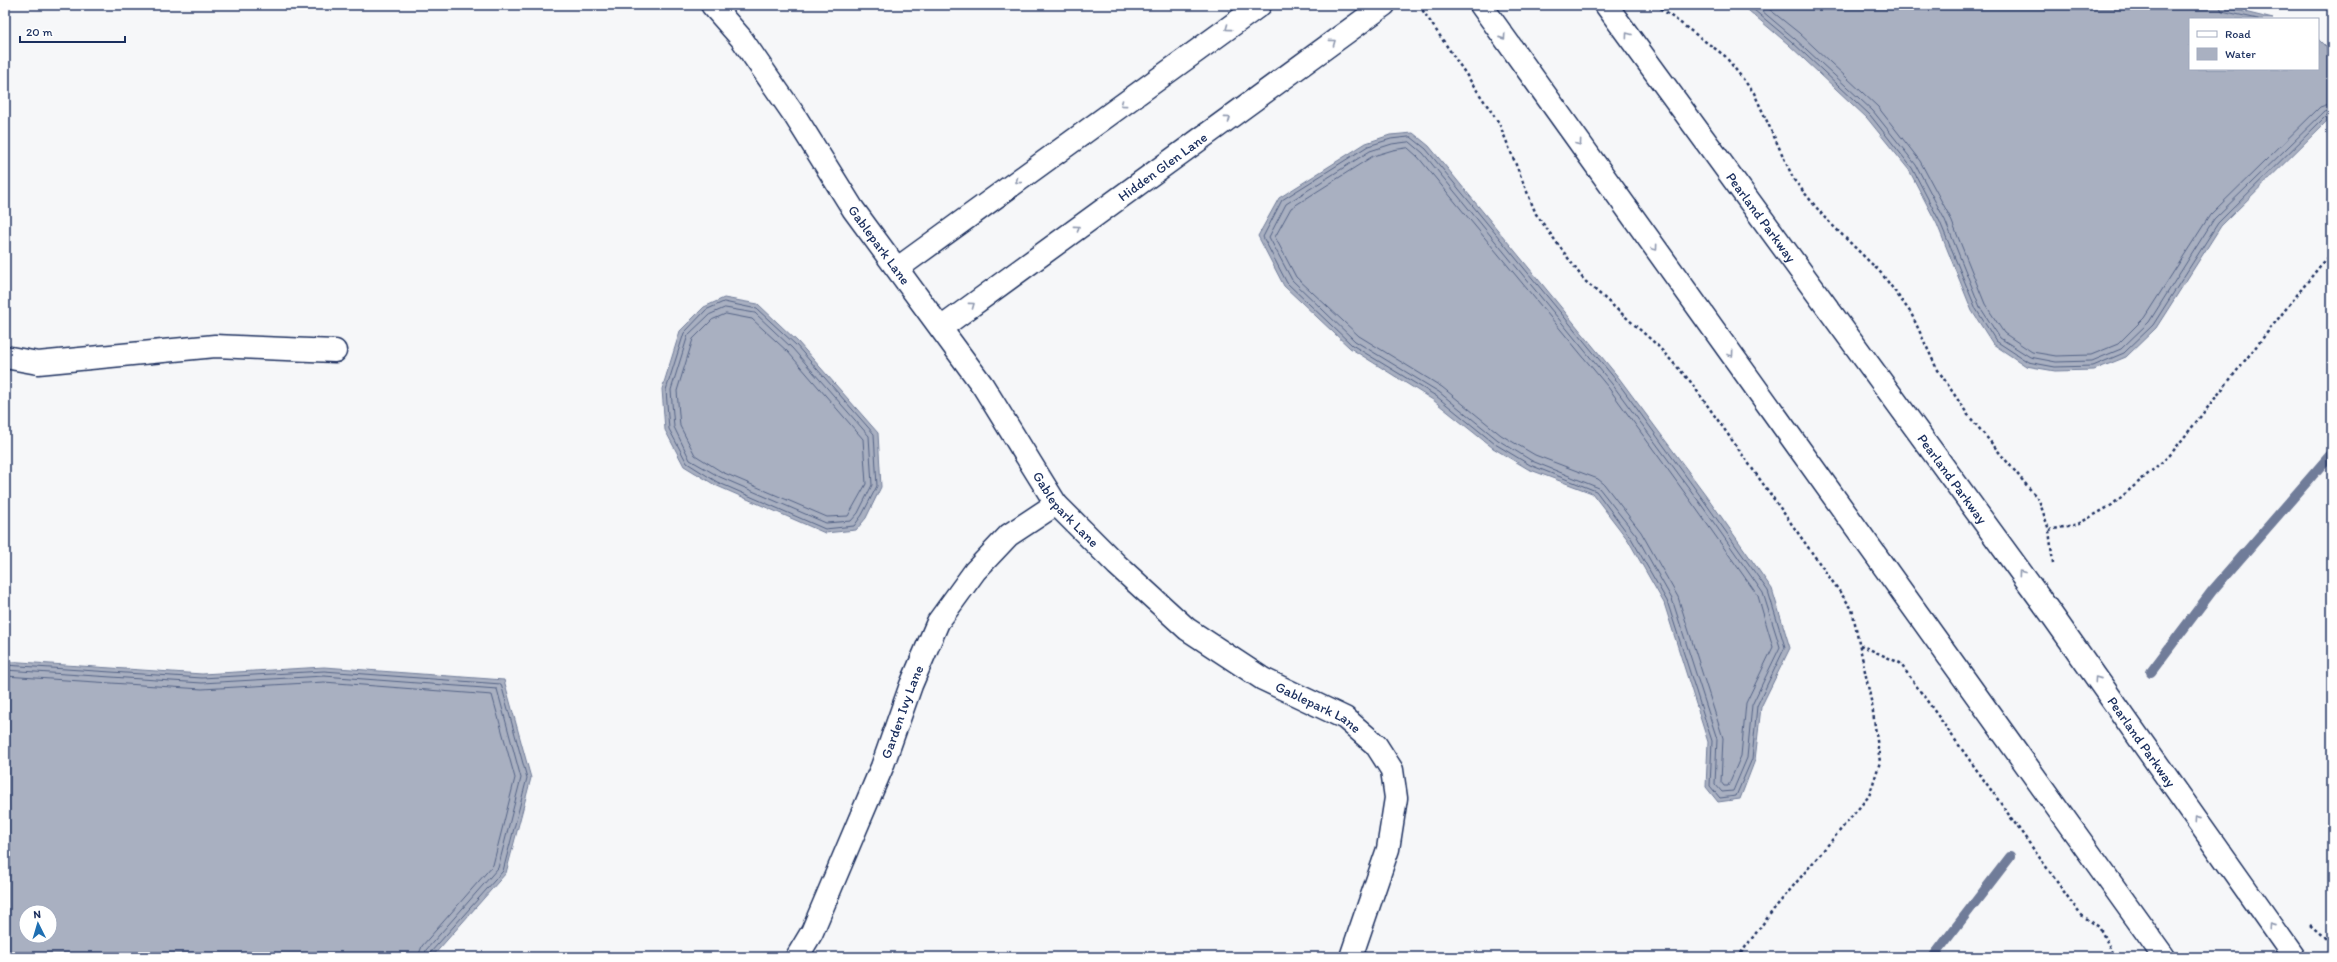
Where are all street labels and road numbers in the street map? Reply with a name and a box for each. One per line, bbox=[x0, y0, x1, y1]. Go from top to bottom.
street label: Hidden Glen Lane bbox=[1115, 129, 1211, 205]
street label: Pearland Parkway bbox=[1722, 169, 1800, 266]
street label: Gablepark Lane bbox=[844, 202, 914, 289]
street label: Pearland Parkway bbox=[1914, 431, 1991, 528]
street label: Gablepark Lane bbox=[1029, 468, 1103, 551]
street label: Garden Ivy Lane bbox=[878, 662, 928, 761]
street label: Gablepark Lane bbox=[1273, 678, 1364, 737]
street label: Pearland Parkway bbox=[2103, 693, 2179, 791]

